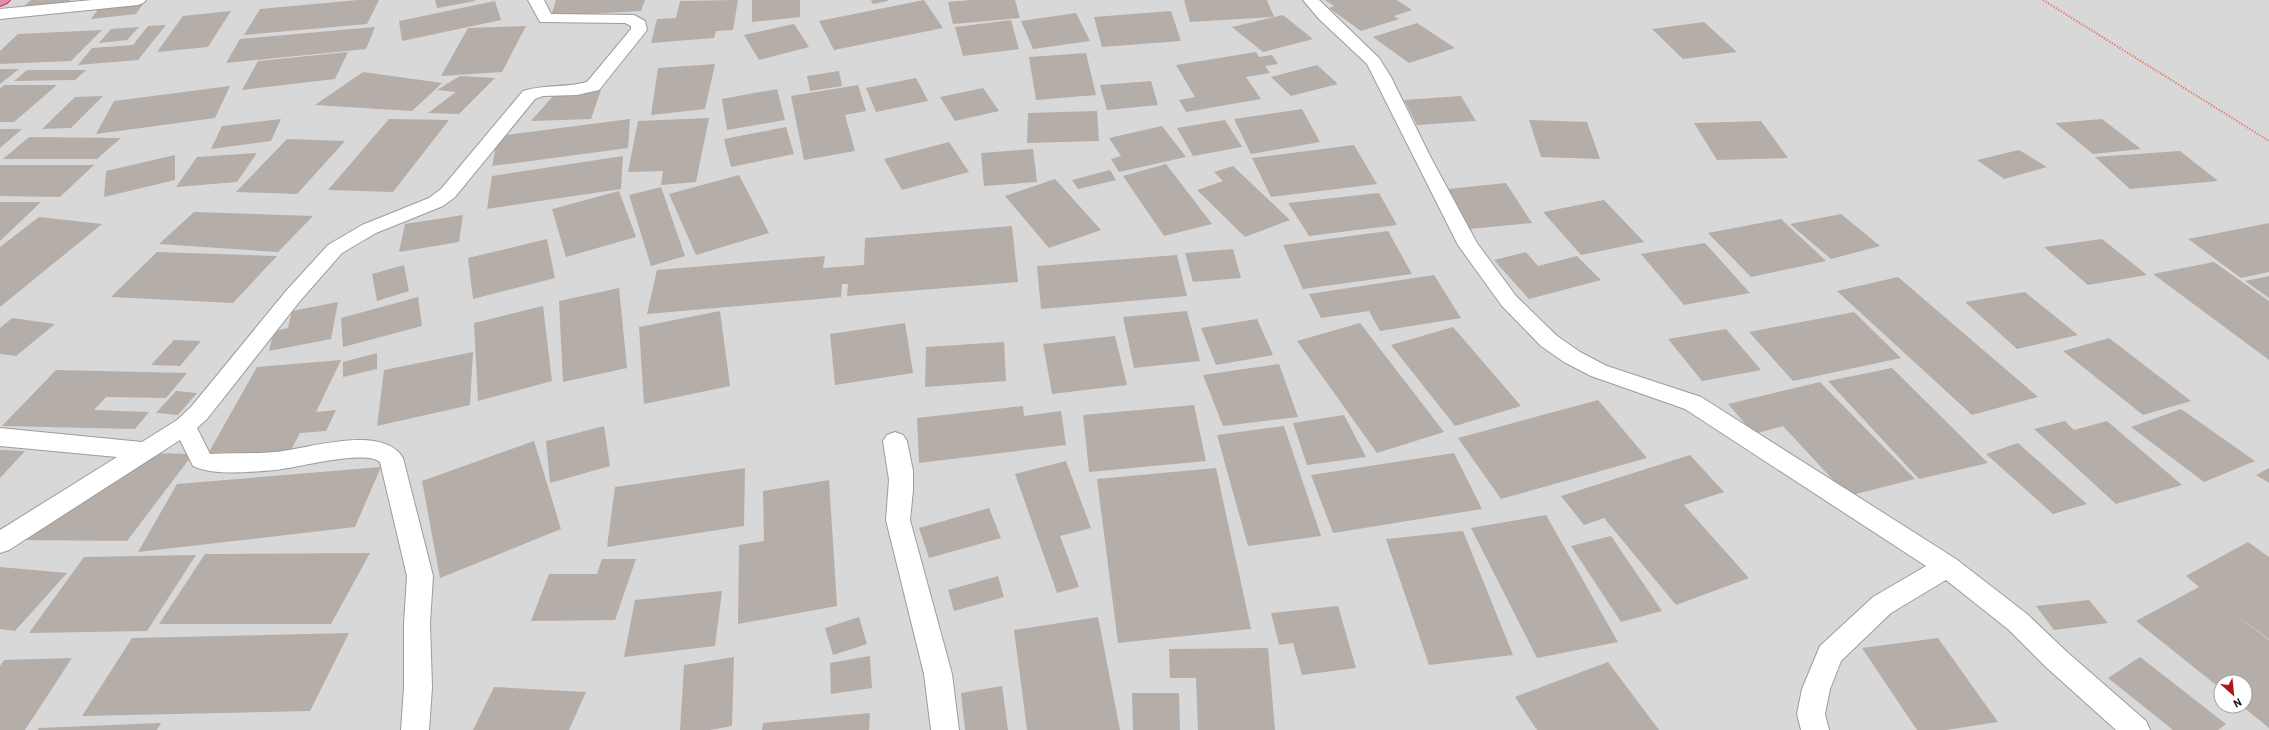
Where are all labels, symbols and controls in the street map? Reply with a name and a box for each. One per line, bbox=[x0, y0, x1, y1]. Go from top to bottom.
north arrow bbox=[2213, 674, 2253, 714]
text: N bbox=[2232, 696, 2244, 711]

